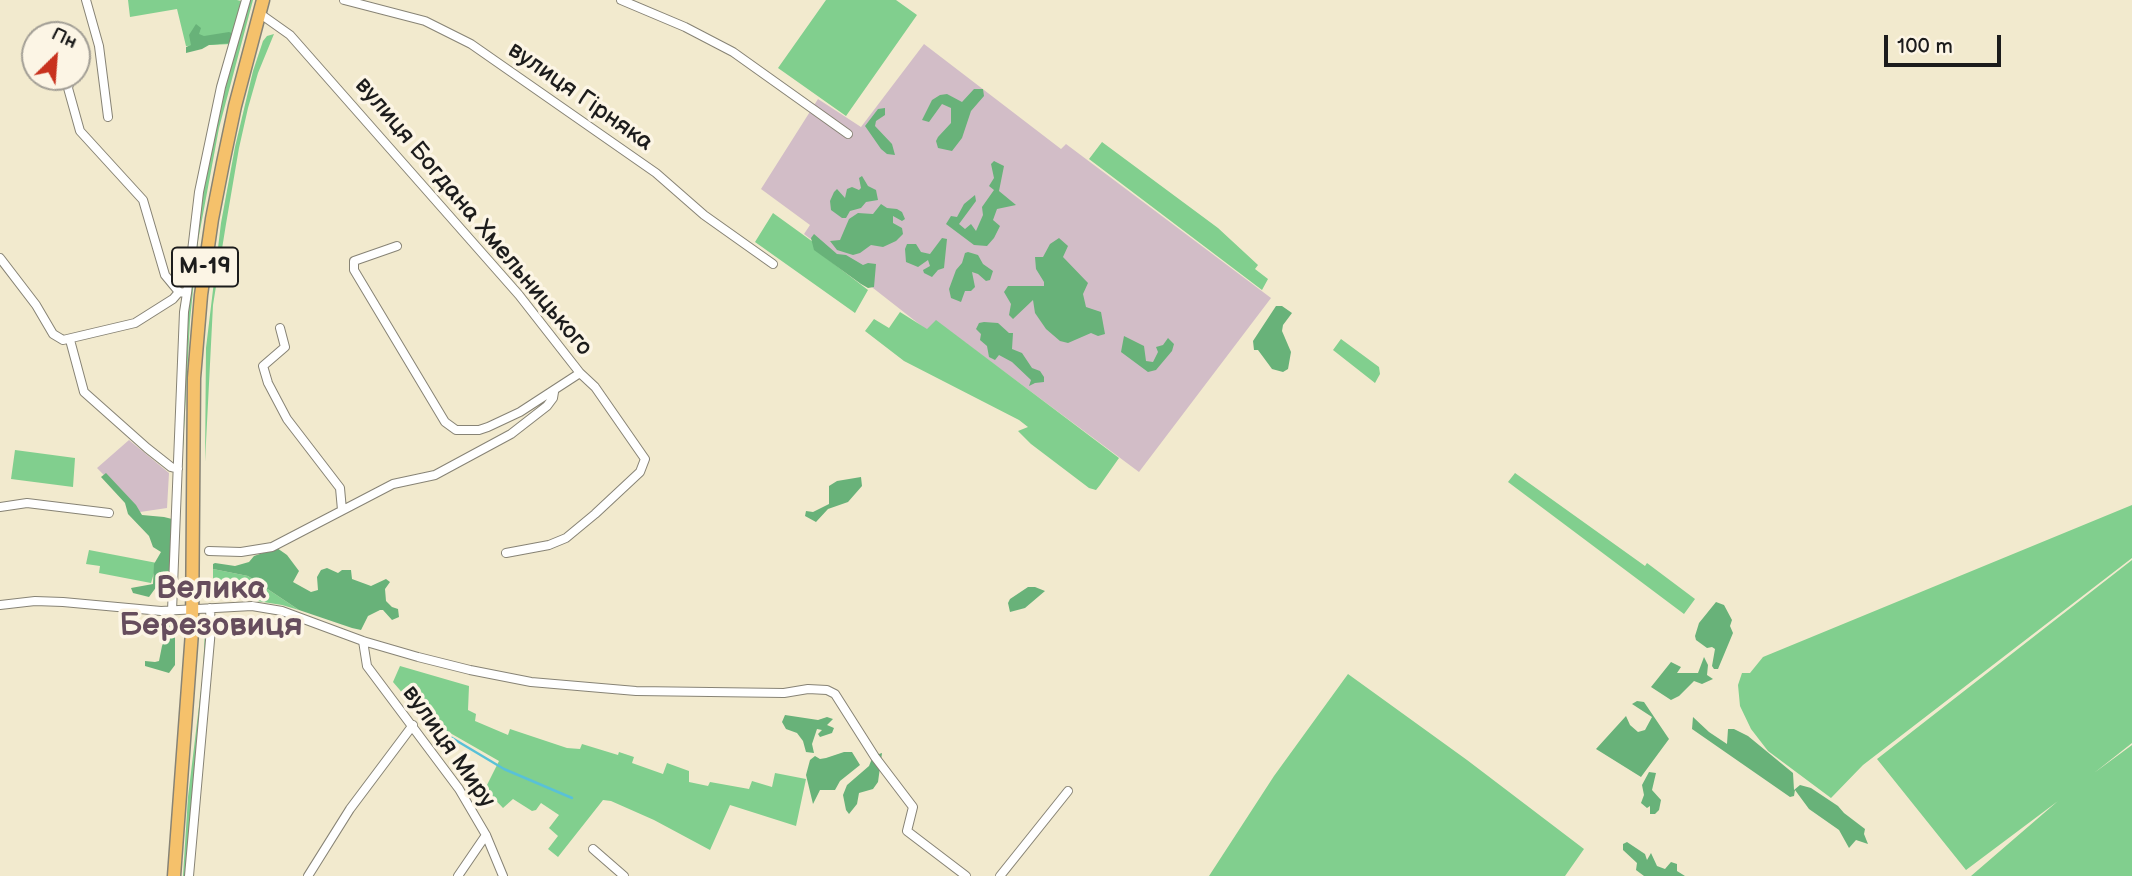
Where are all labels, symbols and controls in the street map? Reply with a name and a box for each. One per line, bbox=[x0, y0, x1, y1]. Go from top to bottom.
north arrow bbox=[21, 21, 91, 91]
scale bar bbox=[1887, 21, 2004, 65]
text: Пн bbox=[48, 23, 81, 54]
text: 100 m bbox=[1897, 34, 1953, 59]
street label: вулиця Гірняка bbox=[502, 36, 658, 158]
street label: вулиця Богдана Хмельницького bbox=[348, 72, 598, 362]
road number: М-19 bbox=[172, 248, 238, 286]
district label: Велика Березовиця bbox=[119, 571, 303, 646]
street label: вулиця Миру bbox=[395, 680, 501, 814]

